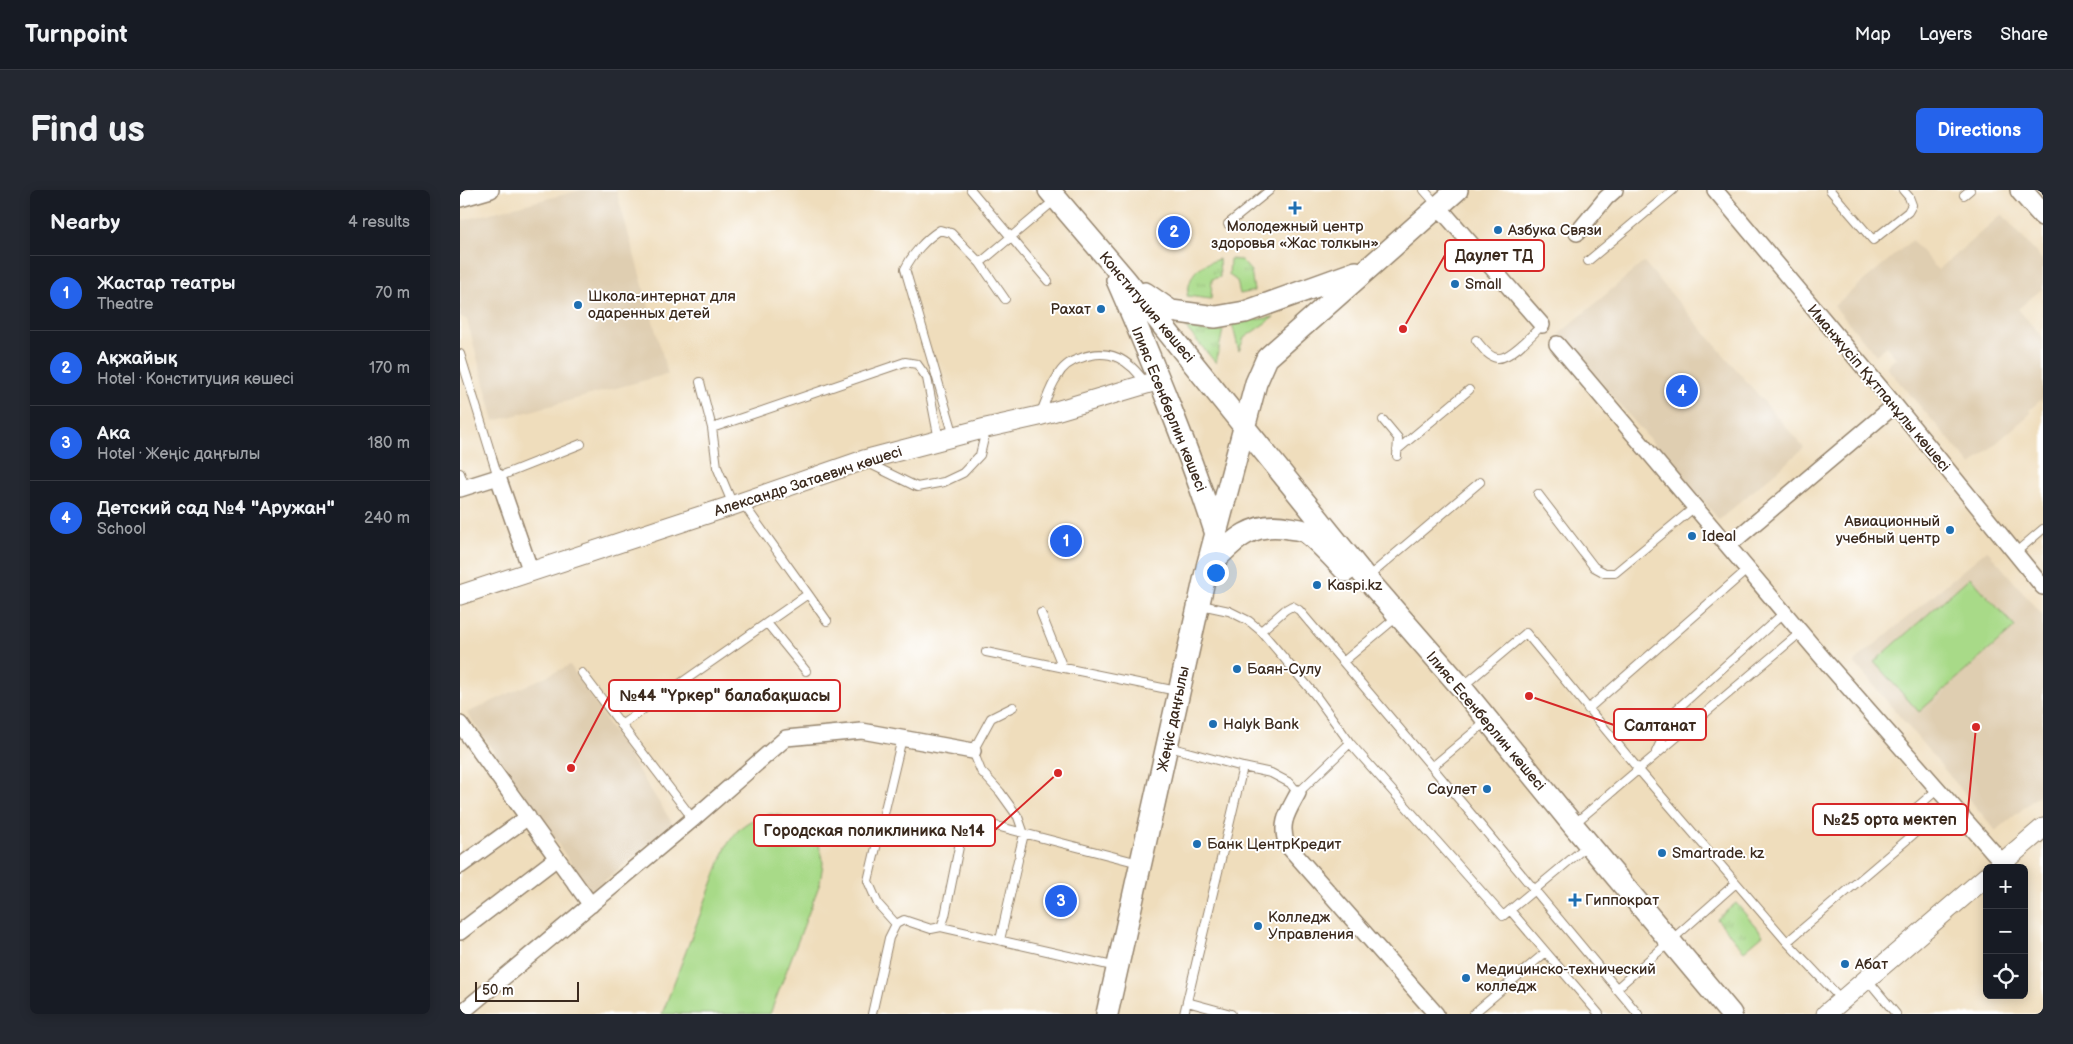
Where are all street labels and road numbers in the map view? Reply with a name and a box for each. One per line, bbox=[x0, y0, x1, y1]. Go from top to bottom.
street label: Конституция көшесі bbox=[1095, 248, 1199, 367]
street label: Иманжүсіп Құтпанұлы көшесі bbox=[1803, 301, 1954, 476]
street label: Ілияс Есенберлин көшесі bbox=[1127, 324, 1210, 494]
street label: Александр Затаевич көшесі bbox=[711, 442, 905, 521]
street label: Ілияс Есенберлин көшесі bbox=[1422, 648, 1550, 795]
street label: Жеңіс даңғылы bbox=[1153, 665, 1194, 774]

